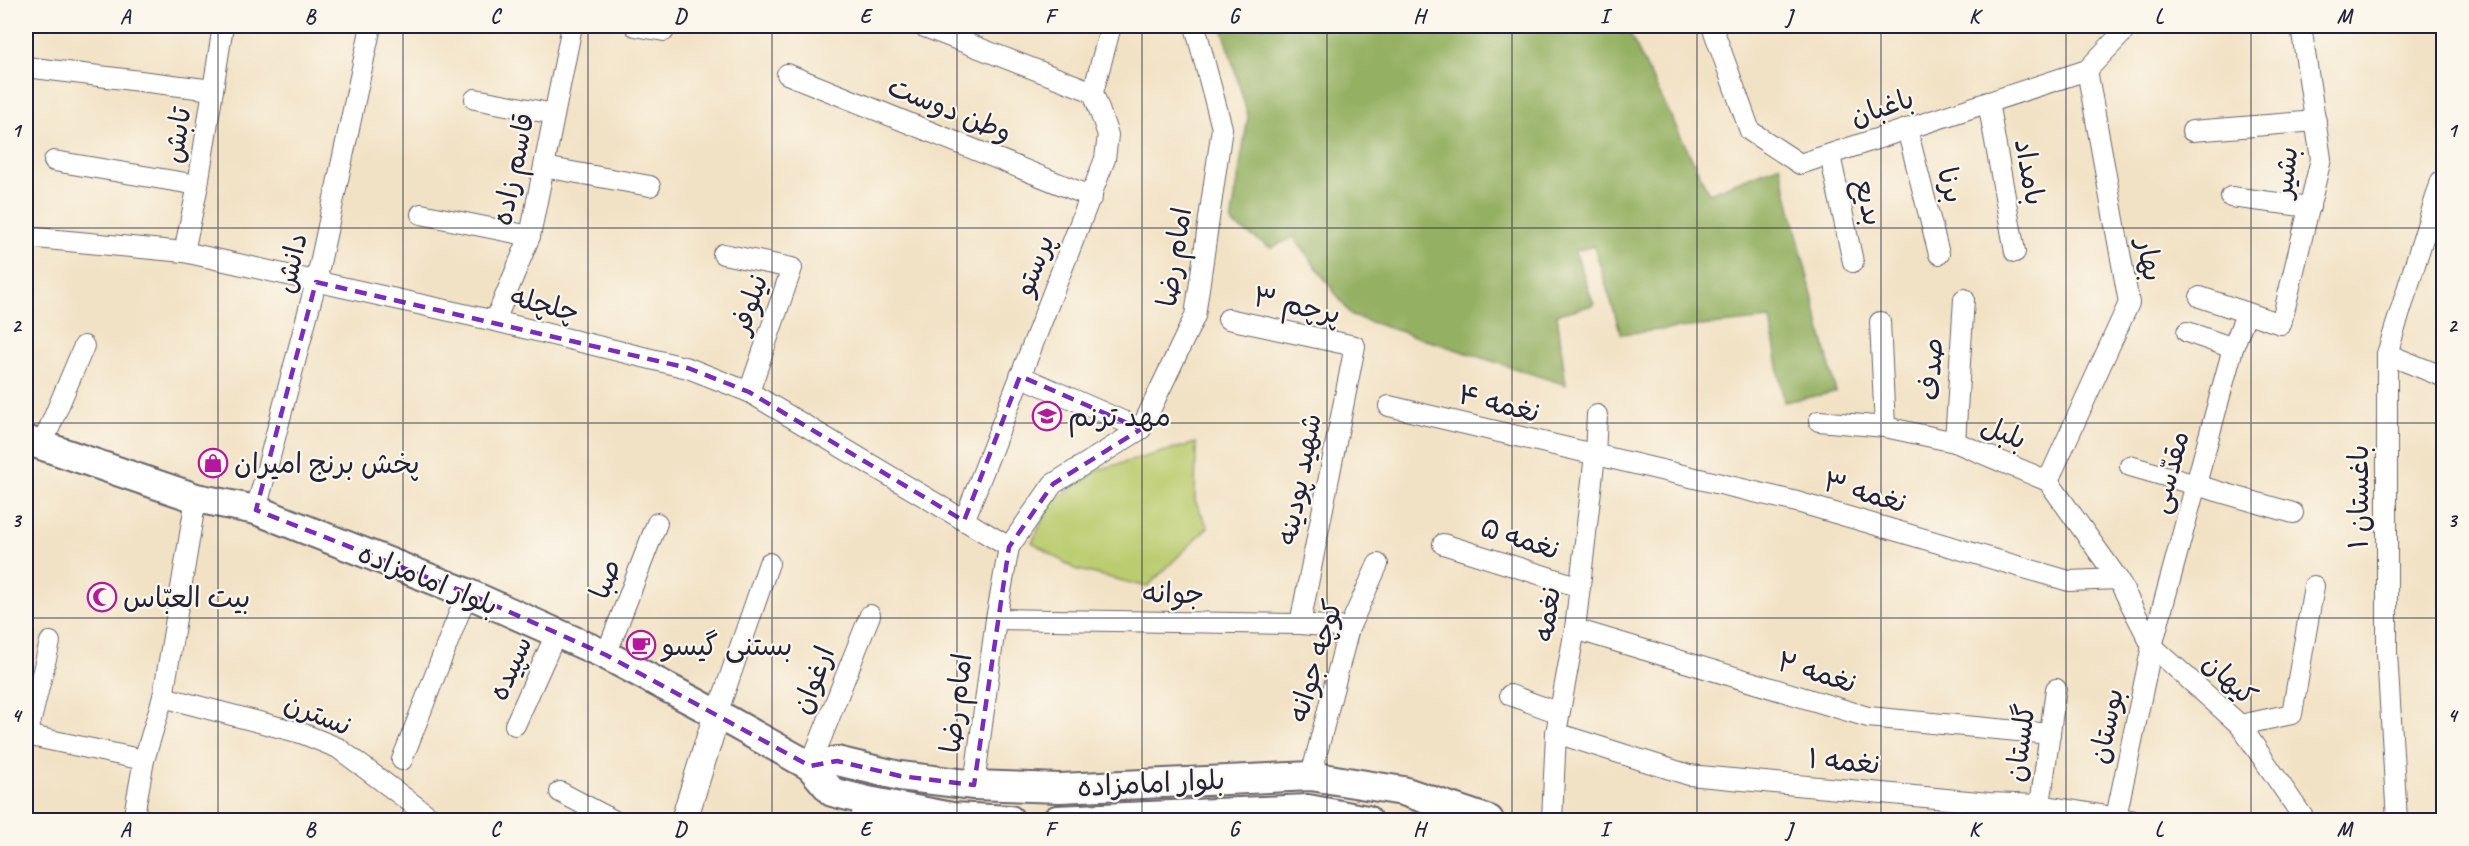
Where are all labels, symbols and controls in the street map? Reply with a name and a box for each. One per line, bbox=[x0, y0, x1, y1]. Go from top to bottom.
text: A bbox=[120, 4, 132, 29]
text: B bbox=[305, 4, 317, 29]
text: C bbox=[490, 4, 502, 29]
text: D bbox=[674, 4, 688, 29]
text: E bbox=[860, 4, 874, 29]
text: F bbox=[1045, 4, 1059, 29]
text: G bbox=[1229, 4, 1242, 29]
text: H bbox=[1413, 4, 1428, 29]
text: I bbox=[1600, 4, 1613, 29]
text: J bbox=[1784, 4, 1796, 29]
text: K bbox=[1969, 4, 1983, 29]
text: L bbox=[2155, 4, 2165, 29]
text: M bbox=[2337, 4, 2354, 29]
street label: وطن دوست bbox=[883, 68, 1017, 150]
street label: باغبان bbox=[1846, 80, 1918, 134]
street label: تابش bbox=[155, 104, 199, 165]
street label: قاسم‌ زاده bbox=[484, 109, 546, 229]
text: 1 bbox=[12, 118, 23, 143]
text: 1 bbox=[2448, 118, 2459, 143]
street label: بامداد bbox=[2007, 136, 2053, 208]
street label: بشیر bbox=[2264, 144, 2305, 202]
street label: برنا bbox=[1930, 164, 1972, 206]
street label: بدیع bbox=[1845, 175, 1891, 229]
street label: امام رضا bbox=[1149, 205, 1203, 310]
street label: دانش bbox=[267, 229, 315, 297]
street label: پرستو bbox=[1005, 229, 1063, 303]
street label: بهار bbox=[2129, 234, 2171, 284]
street label: نیلوفر bbox=[722, 270, 776, 341]
street label: چلچله bbox=[507, 279, 583, 329]
street label: پرچم ۳ bbox=[1249, 279, 1344, 335]
text: 2 bbox=[12, 313, 23, 338]
text: 2 bbox=[2448, 313, 2459, 338]
street label: صدف bbox=[1911, 336, 1951, 402]
street label: نغمه ۴ bbox=[1455, 376, 1543, 430]
place label: مهد ترنم bbox=[1068, 399, 1171, 438]
school or university icon: مهد ترنم bbox=[1031, 400, 1063, 432]
street label: بلبل bbox=[1976, 407, 2032, 457]
street label: شهید پودینه bbox=[1269, 410, 1330, 548]
street label: مقدّسی bbox=[2141, 427, 2197, 517]
street label: باغستان ۱ bbox=[2341, 445, 2376, 549]
place label: پخش برنج امیران bbox=[234, 446, 420, 482]
shop icon: پخش برنج امیران bbox=[197, 447, 229, 479]
street label: نغمه ۳ bbox=[1819, 463, 1911, 521]
text: 3 bbox=[12, 508, 23, 533]
text: 3 bbox=[2448, 508, 2459, 533]
street label: نغمه ۵ bbox=[1476, 509, 1564, 567]
street label: بلوار امامزاده bbox=[353, 535, 503, 623]
street label: صبا bbox=[582, 554, 628, 604]
street label: جوانه bbox=[1141, 575, 1205, 611]
place label: بیت العبّاس bbox=[123, 580, 250, 615]
mosque icon: بیت العبّاس bbox=[86, 581, 118, 613]
street label: نغمه bbox=[1526, 584, 1568, 644]
street label: کوچه جوانه bbox=[1280, 595, 1350, 727]
place label: بستنی گیسو bbox=[660, 628, 793, 663]
cafe icon: بستنی گیسو bbox=[625, 629, 657, 661]
street label: سپیده bbox=[480, 630, 541, 706]
street label: ارغوان bbox=[784, 641, 842, 719]
street label: نغمه ۲ bbox=[1773, 643, 1861, 701]
street label: کیهان bbox=[2195, 645, 2265, 713]
street label: امام رضا bbox=[933, 651, 983, 755]
street label: نسترن bbox=[279, 685, 357, 743]
street label: بوستان bbox=[2081, 685, 2131, 767]
street label: گلستان bbox=[1997, 702, 2043, 784]
text: 4 bbox=[12, 703, 24, 728]
text: 4 bbox=[2448, 703, 2460, 728]
street label: نغمه ۱ bbox=[1807, 740, 1881, 782]
street label: بلوار امامزاده bbox=[1076, 762, 1226, 804]
text: A bbox=[120, 817, 132, 842]
text: B bbox=[305, 817, 317, 842]
text: C bbox=[490, 817, 502, 842]
text: D bbox=[674, 817, 688, 842]
text: E bbox=[860, 817, 874, 842]
text: F bbox=[1045, 817, 1059, 842]
text: G bbox=[1229, 817, 1242, 842]
text: H bbox=[1413, 817, 1428, 842]
text: I bbox=[1600, 817, 1613, 842]
text: J bbox=[1784, 817, 1796, 842]
text: K bbox=[1969, 817, 1983, 842]
text: L bbox=[2155, 817, 2165, 842]
text: M bbox=[2337, 817, 2354, 842]

